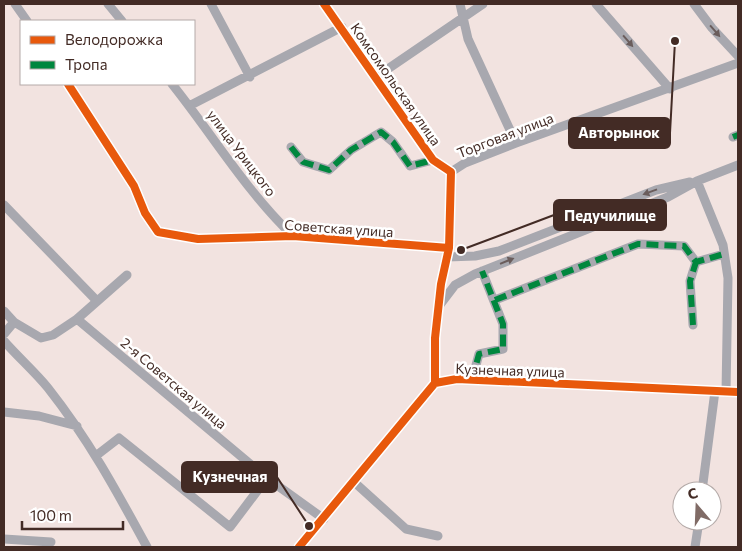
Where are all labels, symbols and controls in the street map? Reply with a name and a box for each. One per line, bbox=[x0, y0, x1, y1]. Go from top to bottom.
street label: Комсомольская улица bbox=[347, 19, 445, 149]
legend bbox=[20, 20, 195, 85]
one-way arrow bbox=[709, 24, 721, 36]
text: Велодорожка bbox=[65, 30, 163, 48]
one-way arrow bbox=[622, 34, 633, 47]
text: Тропа bbox=[65, 55, 107, 73]
street label: улица Урицкого bbox=[204, 106, 280, 200]
street label: Торговая улица bbox=[454, 109, 556, 161]
callout: Авторынок bbox=[569, 118, 670, 148]
text: Авторынок bbox=[578, 123, 660, 141]
one-way arrow bbox=[642, 188, 657, 196]
callout: Педучилище bbox=[554, 200, 666, 230]
text: Педучилище bbox=[564, 206, 656, 224]
street label: Советская улица bbox=[284, 216, 394, 240]
one-way arrow bbox=[499, 257, 514, 264]
street label: 2-я Советская улица bbox=[118, 334, 230, 432]
street label: Кузнечная улица bbox=[455, 360, 565, 380]
callout: Кузнечная bbox=[182, 462, 277, 492]
text: Кузнечная bbox=[193, 467, 267, 485]
north arrow bbox=[672, 481, 722, 531]
text: С bbox=[685, 484, 700, 503]
scale bar bbox=[22, 498, 124, 530]
text: 100 m bbox=[30, 506, 72, 524]

